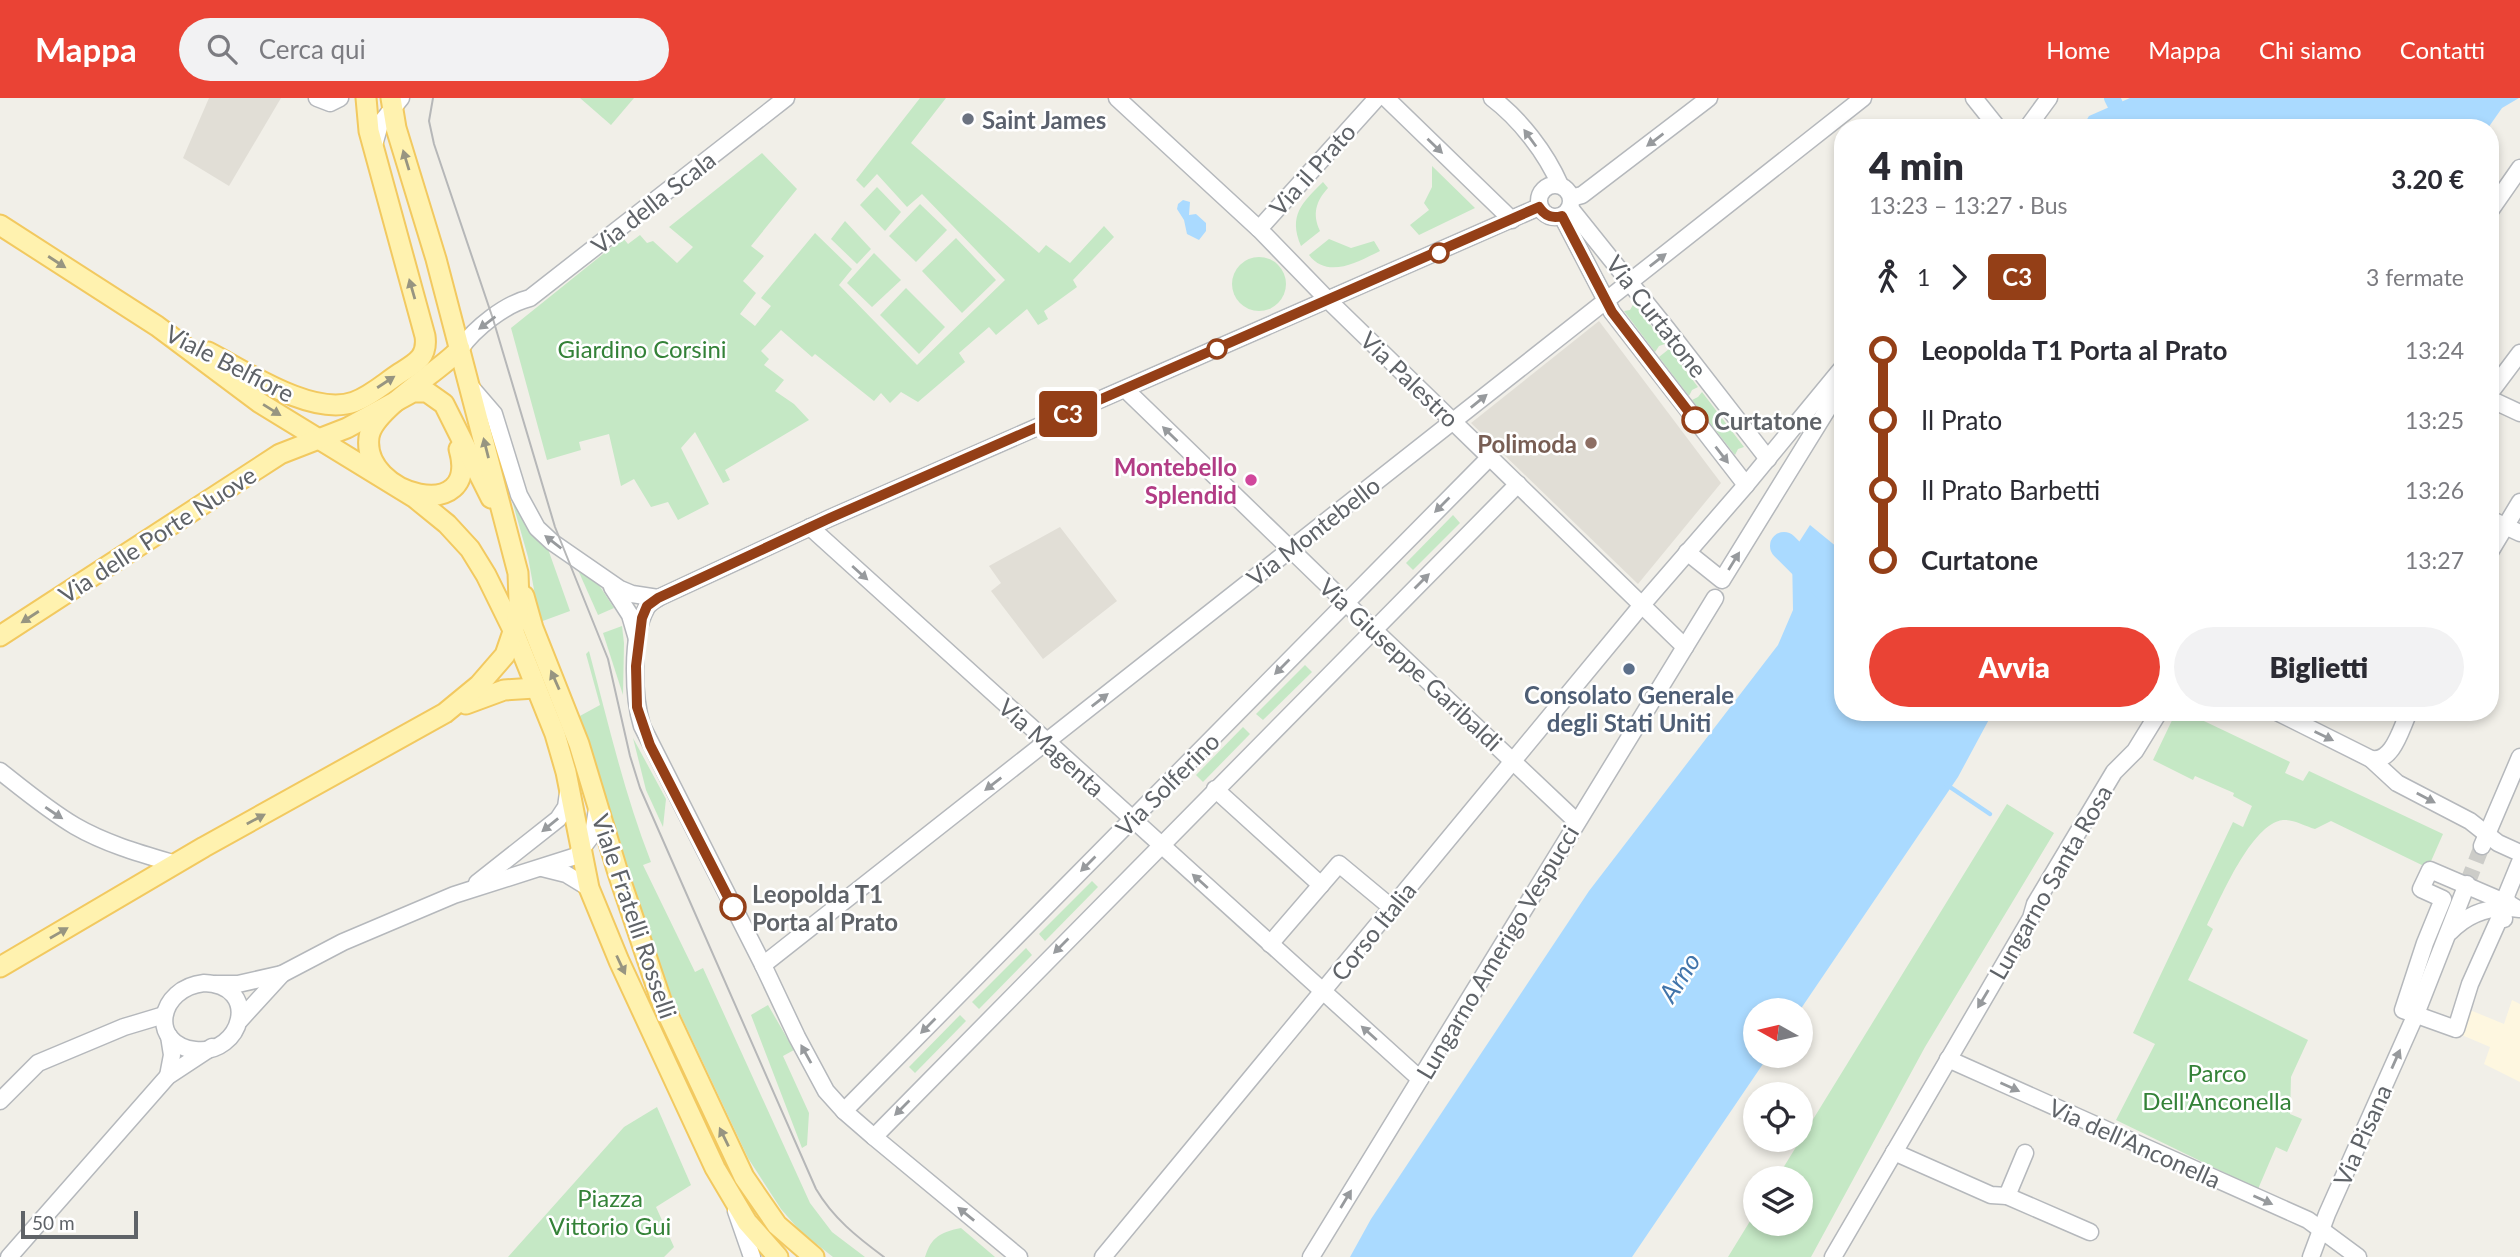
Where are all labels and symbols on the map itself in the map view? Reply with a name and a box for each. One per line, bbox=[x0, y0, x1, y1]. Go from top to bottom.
place label: Saint James bbox=[982, 105, 1106, 134]
marker: Saint James bbox=[960, 111, 976, 127]
street label: Via il Prato bbox=[1263, 117, 1361, 221]
one-way arrow bbox=[1523, 129, 1537, 147]
one-way arrow bbox=[1646, 132, 1664, 147]
one-way arrow bbox=[1426, 137, 1443, 154]
street label: Via della Scala bbox=[585, 145, 721, 259]
one-way arrow bbox=[400, 149, 410, 170]
unlabelled marker bbox=[1429, 243, 1449, 263]
street label: Via Curtatone bbox=[1600, 249, 1714, 383]
one-way arrow bbox=[1648, 253, 1666, 268]
one-way arrow bbox=[48, 255, 67, 268]
one-way arrow bbox=[406, 278, 416, 299]
one-way arrow bbox=[478, 316, 496, 330]
street label: Viale Belfiore bbox=[161, 318, 299, 408]
street label: Via Palestro bbox=[1355, 325, 1465, 433]
park label: Giardino Corsini bbox=[557, 334, 727, 363]
unlabelled marker bbox=[1207, 339, 1227, 359]
one-way arrow bbox=[376, 376, 396, 389]
line badge: C3 bbox=[1036, 391, 1100, 437]
one-way arrow bbox=[1470, 394, 1488, 409]
one-way arrow bbox=[262, 403, 281, 416]
place label: Curtatone bbox=[1714, 406, 1822, 435]
marker: Curtatone bbox=[1682, 407, 1708, 433]
one-way arrow bbox=[1162, 425, 1179, 442]
place label: Polimoda bbox=[1477, 429, 1577, 458]
marker: Polimoda bbox=[1583, 435, 1599, 451]
one-way arrow bbox=[480, 437, 491, 459]
one-way arrow bbox=[1715, 445, 1730, 463]
place label: Montebello Splendid bbox=[1114, 452, 1237, 509]
street label: Via delle Porte Nuove bbox=[53, 459, 261, 609]
street label: Via Montebello bbox=[1241, 470, 1385, 592]
marker: Montebello Splendid bbox=[1243, 472, 1259, 488]
one-way arrow bbox=[1434, 497, 1451, 513]
one-way arrow bbox=[545, 534, 563, 549]
one-way arrow bbox=[1728, 551, 1741, 571]
one-way arrow bbox=[851, 565, 869, 581]
street label: Via Giuseppe Garibaldi bbox=[1314, 572, 1508, 756]
one-way arrow bbox=[1413, 573, 1430, 590]
one-way arrow bbox=[20, 611, 39, 624]
one-way arrow bbox=[1274, 658, 1290, 675]
marker: Consolato Generale degli Stati Uniti bbox=[1621, 661, 1637, 677]
one-way arrow bbox=[549, 670, 561, 690]
place label: Consolato Generale degli Stati Uniti bbox=[1524, 680, 1734, 737]
street label: Via Magenta bbox=[993, 692, 1111, 802]
one-way arrow bbox=[1091, 692, 1109, 707]
street label: Via Solferino bbox=[1109, 726, 1225, 842]
one-way arrow bbox=[2314, 730, 2334, 741]
one-way arrow bbox=[984, 777, 1002, 791]
street label: Lungarno Santa Rosa bbox=[1983, 780, 2117, 984]
one-way arrow bbox=[2416, 792, 2436, 804]
one-way arrow bbox=[45, 806, 64, 819]
street label: Viale Fratelli Rosselli bbox=[586, 810, 684, 1022]
one-way arrow bbox=[246, 813, 266, 825]
one-way arrow bbox=[541, 817, 559, 832]
street label: Lungarno Amerigo Vespucci bbox=[1410, 820, 1584, 1084]
one-way arrow bbox=[1080, 855, 1096, 872]
one-way arrow bbox=[1192, 873, 1209, 889]
street label: Corso Italia bbox=[1324, 876, 1422, 986]
place label: Leopolda T1 Porta al Prato bbox=[752, 879, 898, 936]
marker: Leopolda T1 Porta al Prato bbox=[720, 894, 746, 920]
one-way arrow bbox=[50, 927, 69, 939]
one-way arrow bbox=[1054, 937, 1070, 954]
water label: Arno bbox=[1651, 946, 1707, 1009]
one-way arrow bbox=[615, 955, 627, 975]
one-way arrow bbox=[1977, 989, 1989, 1008]
north arrow bbox=[1743, 998, 1813, 1068]
one-way arrow bbox=[920, 1017, 937, 1033]
one-way arrow bbox=[1360, 1025, 1378, 1041]
one-way arrow bbox=[800, 1045, 812, 1064]
one-way arrow bbox=[2390, 1049, 2402, 1069]
park label: Parco Dell'Anconella bbox=[2142, 1058, 2292, 1115]
street label: Via Pisana bbox=[2327, 1080, 2397, 1190]
one-way arrow bbox=[2000, 1082, 2021, 1093]
street label: Via dell'Anconella bbox=[2045, 1092, 2225, 1194]
one-way arrow bbox=[893, 1100, 910, 1117]
one-way arrow bbox=[718, 1127, 730, 1147]
park label: Piazza Vittorio Gui bbox=[549, 1183, 671, 1240]
one-way arrow bbox=[1340, 1189, 1353, 1208]
one-way arrow bbox=[2253, 1194, 2273, 1206]
one-way arrow bbox=[958, 1206, 976, 1221]
scale bar bbox=[21, 1208, 138, 1240]

